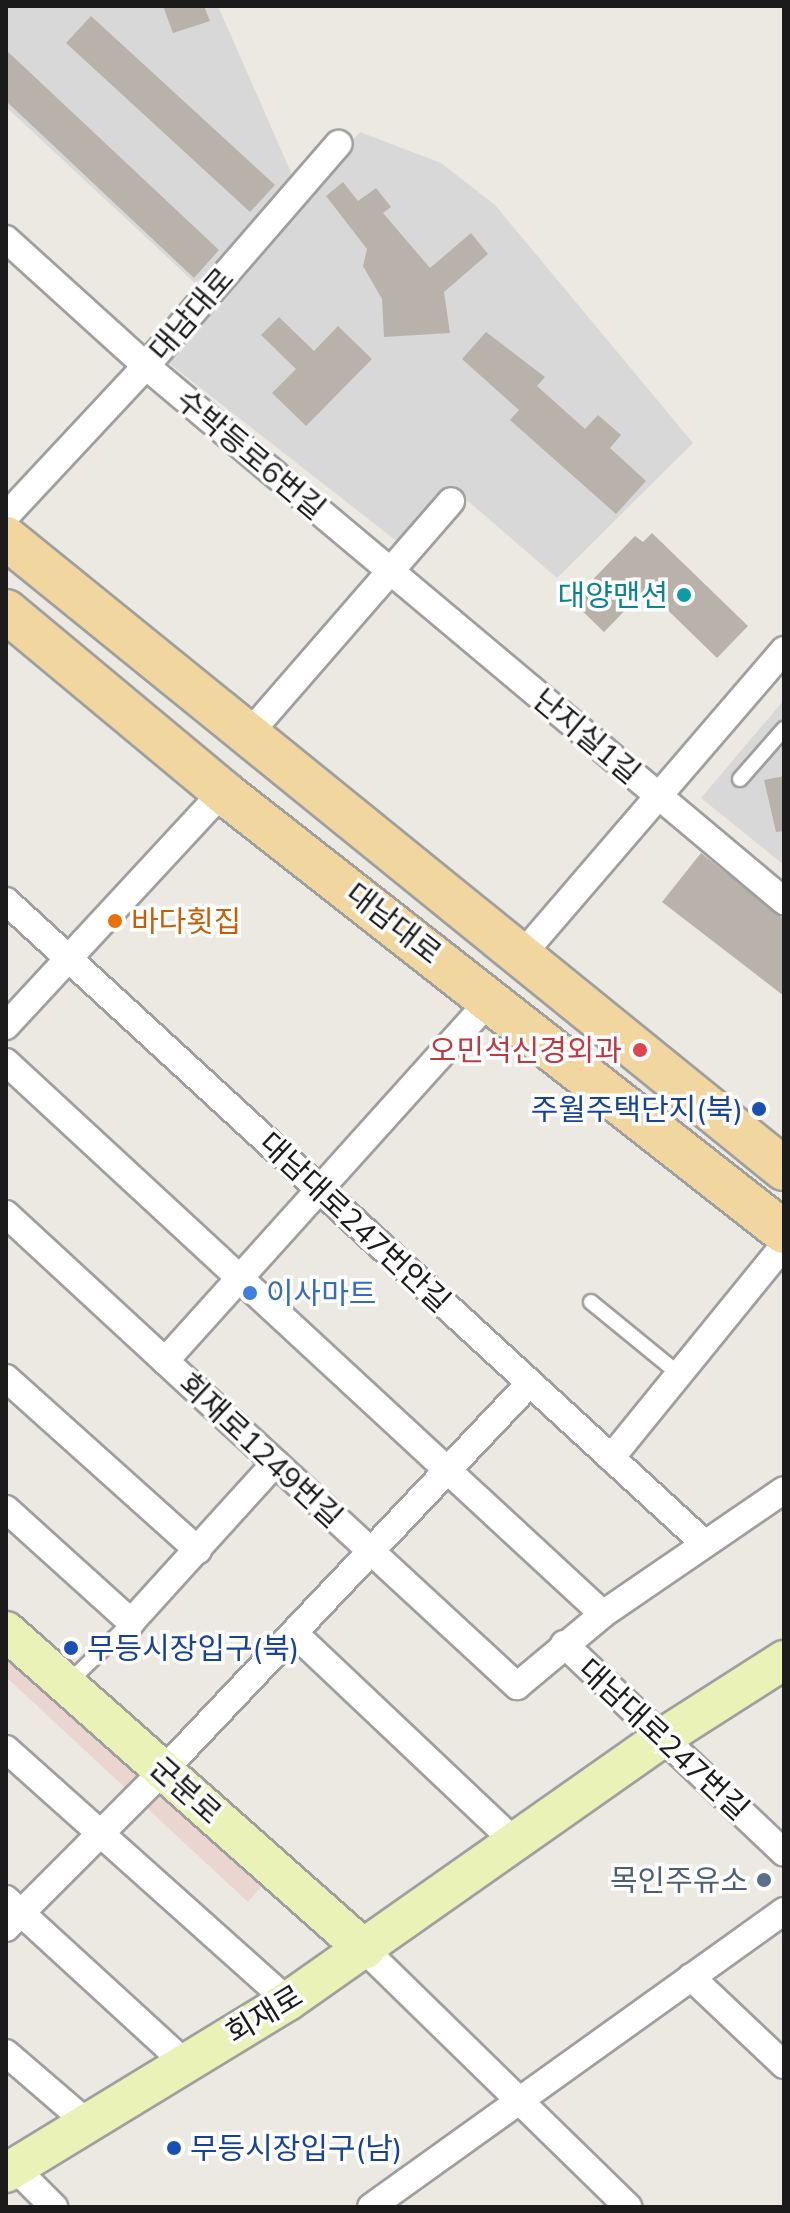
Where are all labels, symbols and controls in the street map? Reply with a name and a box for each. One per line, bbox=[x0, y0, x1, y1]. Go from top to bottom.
street label: 대남대로 bbox=[141, 261, 241, 367]
street label: 수박등로6번길 bbox=[169, 381, 333, 527]
place label: 대양맨션 bbox=[558, 577, 668, 613]
marker: 대양맨션 bbox=[675, 586, 693, 604]
street label: 난지실1길 bbox=[526, 681, 648, 791]
street label: 대남대로 bbox=[339, 875, 449, 971]
place label: 바다횟집 bbox=[131, 903, 241, 939]
marker: 바다횟집 bbox=[106, 912, 124, 930]
place label: 오민석신경외과 bbox=[429, 1032, 622, 1068]
marker: 오민석신경외과 bbox=[629, 1039, 651, 1061]
place label: 주월주택단지(북) bbox=[531, 1091, 743, 1127]
marker: 주월주택단지(북) bbox=[750, 1100, 768, 1118]
street label: 대남대로247번안길 bbox=[252, 1125, 458, 1319]
place label: 이사마트 bbox=[266, 1275, 376, 1311]
marker: 이사마트 bbox=[241, 1284, 259, 1302]
street label: 회재로1249번길 bbox=[172, 1365, 350, 1535]
place label: 무등시장입구(북) bbox=[87, 1630, 299, 1666]
marker: 무등시장입구(북) bbox=[62, 1639, 80, 1657]
street label: 대남대로247번길 bbox=[571, 1651, 757, 1827]
street label: 군분로 bbox=[143, 1749, 229, 1831]
place label: 목인주유소 bbox=[610, 1862, 748, 1898]
marker: 목인주유소 bbox=[755, 1871, 773, 1889]
street label: 회재로 bbox=[219, 1977, 309, 2051]
place label: 무등시장입구(남) bbox=[190, 2130, 402, 2166]
marker: 무등시장입구(남) bbox=[165, 2139, 183, 2157]

